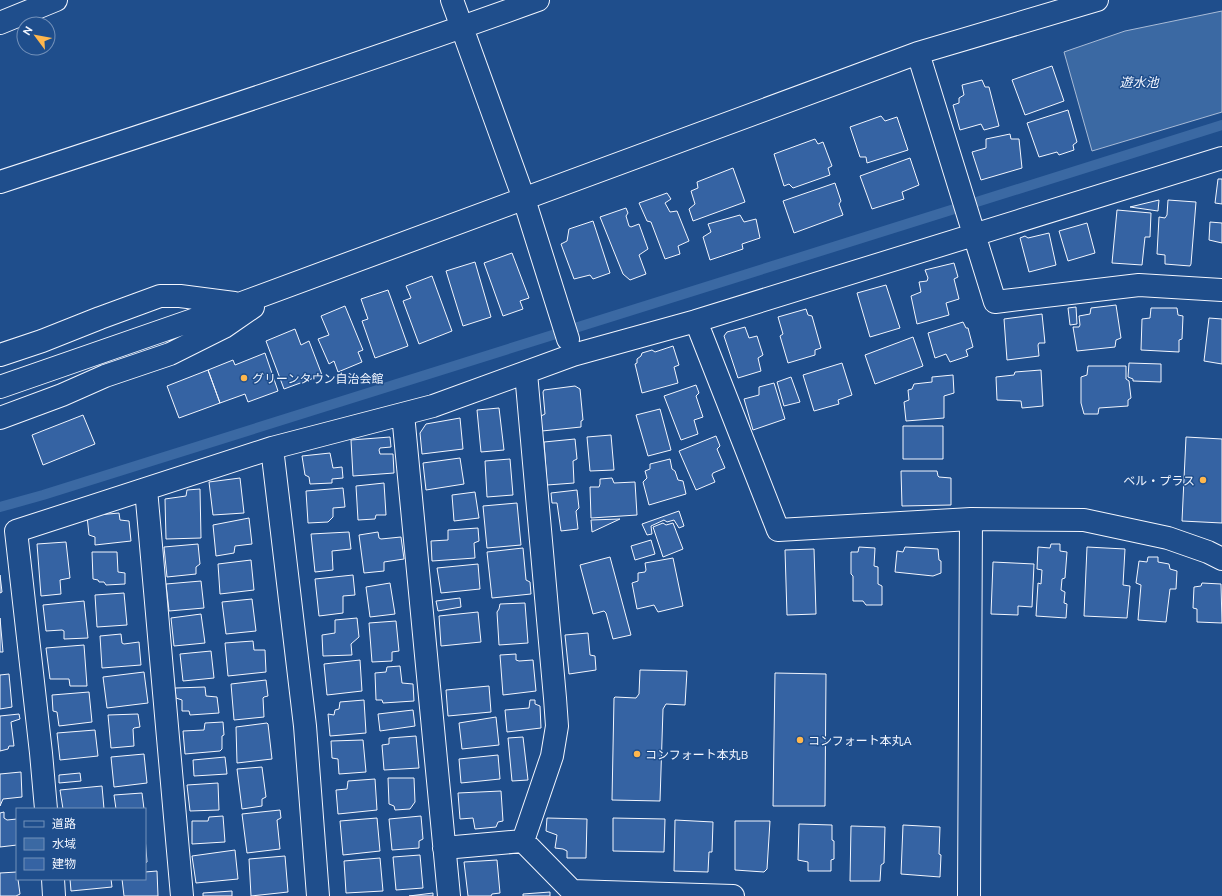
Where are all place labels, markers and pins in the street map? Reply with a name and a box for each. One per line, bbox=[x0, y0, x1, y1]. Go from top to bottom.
place label: グリーンタウン自治会館 bbox=[252, 372, 383, 385]
marker: グリーンタウン自治会館 bbox=[239, 373, 249, 383]
place label: ベル・プラス bbox=[1123, 474, 1195, 487]
marker: ベル・プラス bbox=[1198, 475, 1208, 485]
place label: コンフォート本丸A bbox=[808, 734, 912, 747]
marker: コンフォート本丸A bbox=[795, 735, 805, 745]
place label: コンフォート本丸B bbox=[645, 748, 748, 761]
marker: コンフォート本丸B bbox=[632, 749, 642, 759]

